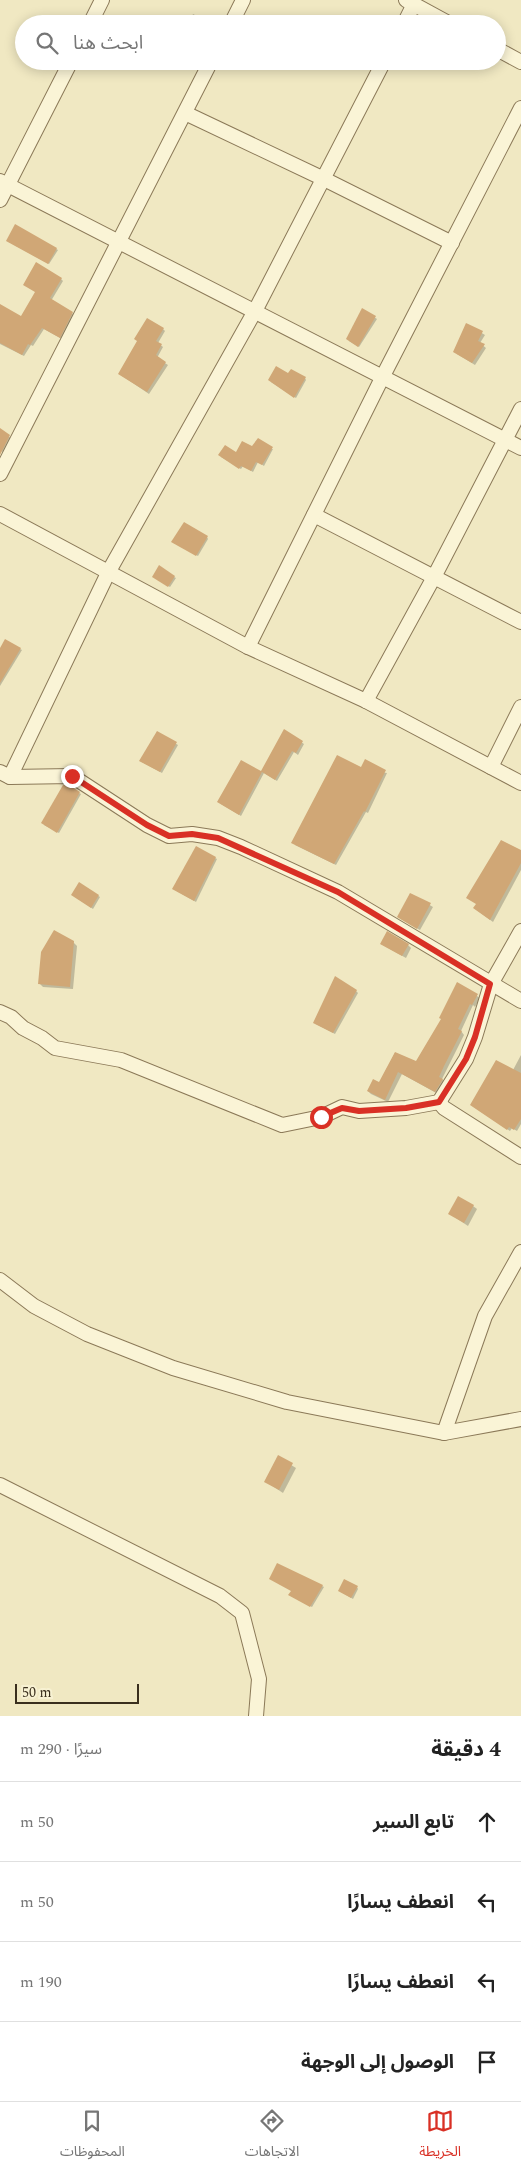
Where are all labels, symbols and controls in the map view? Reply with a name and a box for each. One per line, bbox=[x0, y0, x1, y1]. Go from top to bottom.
search box bbox=[15, 15, 506, 70]
icon: search bbox=[33, 29, 61, 57]
text: ابحث هنا bbox=[73, 29, 143, 58]
route end bbox=[61, 765, 84, 788]
route start bbox=[310, 1106, 333, 1129]
scale bar bbox=[15, 1681, 139, 1704]
text: 50 m bbox=[22, 1682, 52, 1703]
text: 4 دقيقة bbox=[431, 1734, 501, 1766]
text: سيرًا · 290 m bbox=[20, 1737, 102, 1761]
text: تابع السير bbox=[373, 1808, 454, 1837]
icon: ahead bbox=[473, 1808, 501, 1836]
text: 50 m bbox=[20, 1810, 54, 1834]
text: انعطف يسارًا bbox=[347, 1888, 454, 1917]
icon: left bbox=[473, 1888, 501, 1916]
text: 50 m bbox=[20, 1890, 54, 1914]
text: انعطف يسارًا bbox=[347, 1968, 454, 1997]
icon: left bbox=[473, 1968, 501, 1996]
text: 190 m bbox=[20, 1970, 62, 1994]
text: الوصول إلى الوجهة bbox=[301, 2048, 454, 2077]
icon: arrive bbox=[473, 2048, 501, 2076]
tab: المحفوظات bbox=[60, 2107, 125, 2166]
tab: الاتجاهات bbox=[245, 2107, 299, 2166]
tab: الخريطة bbox=[419, 2107, 461, 2166]

